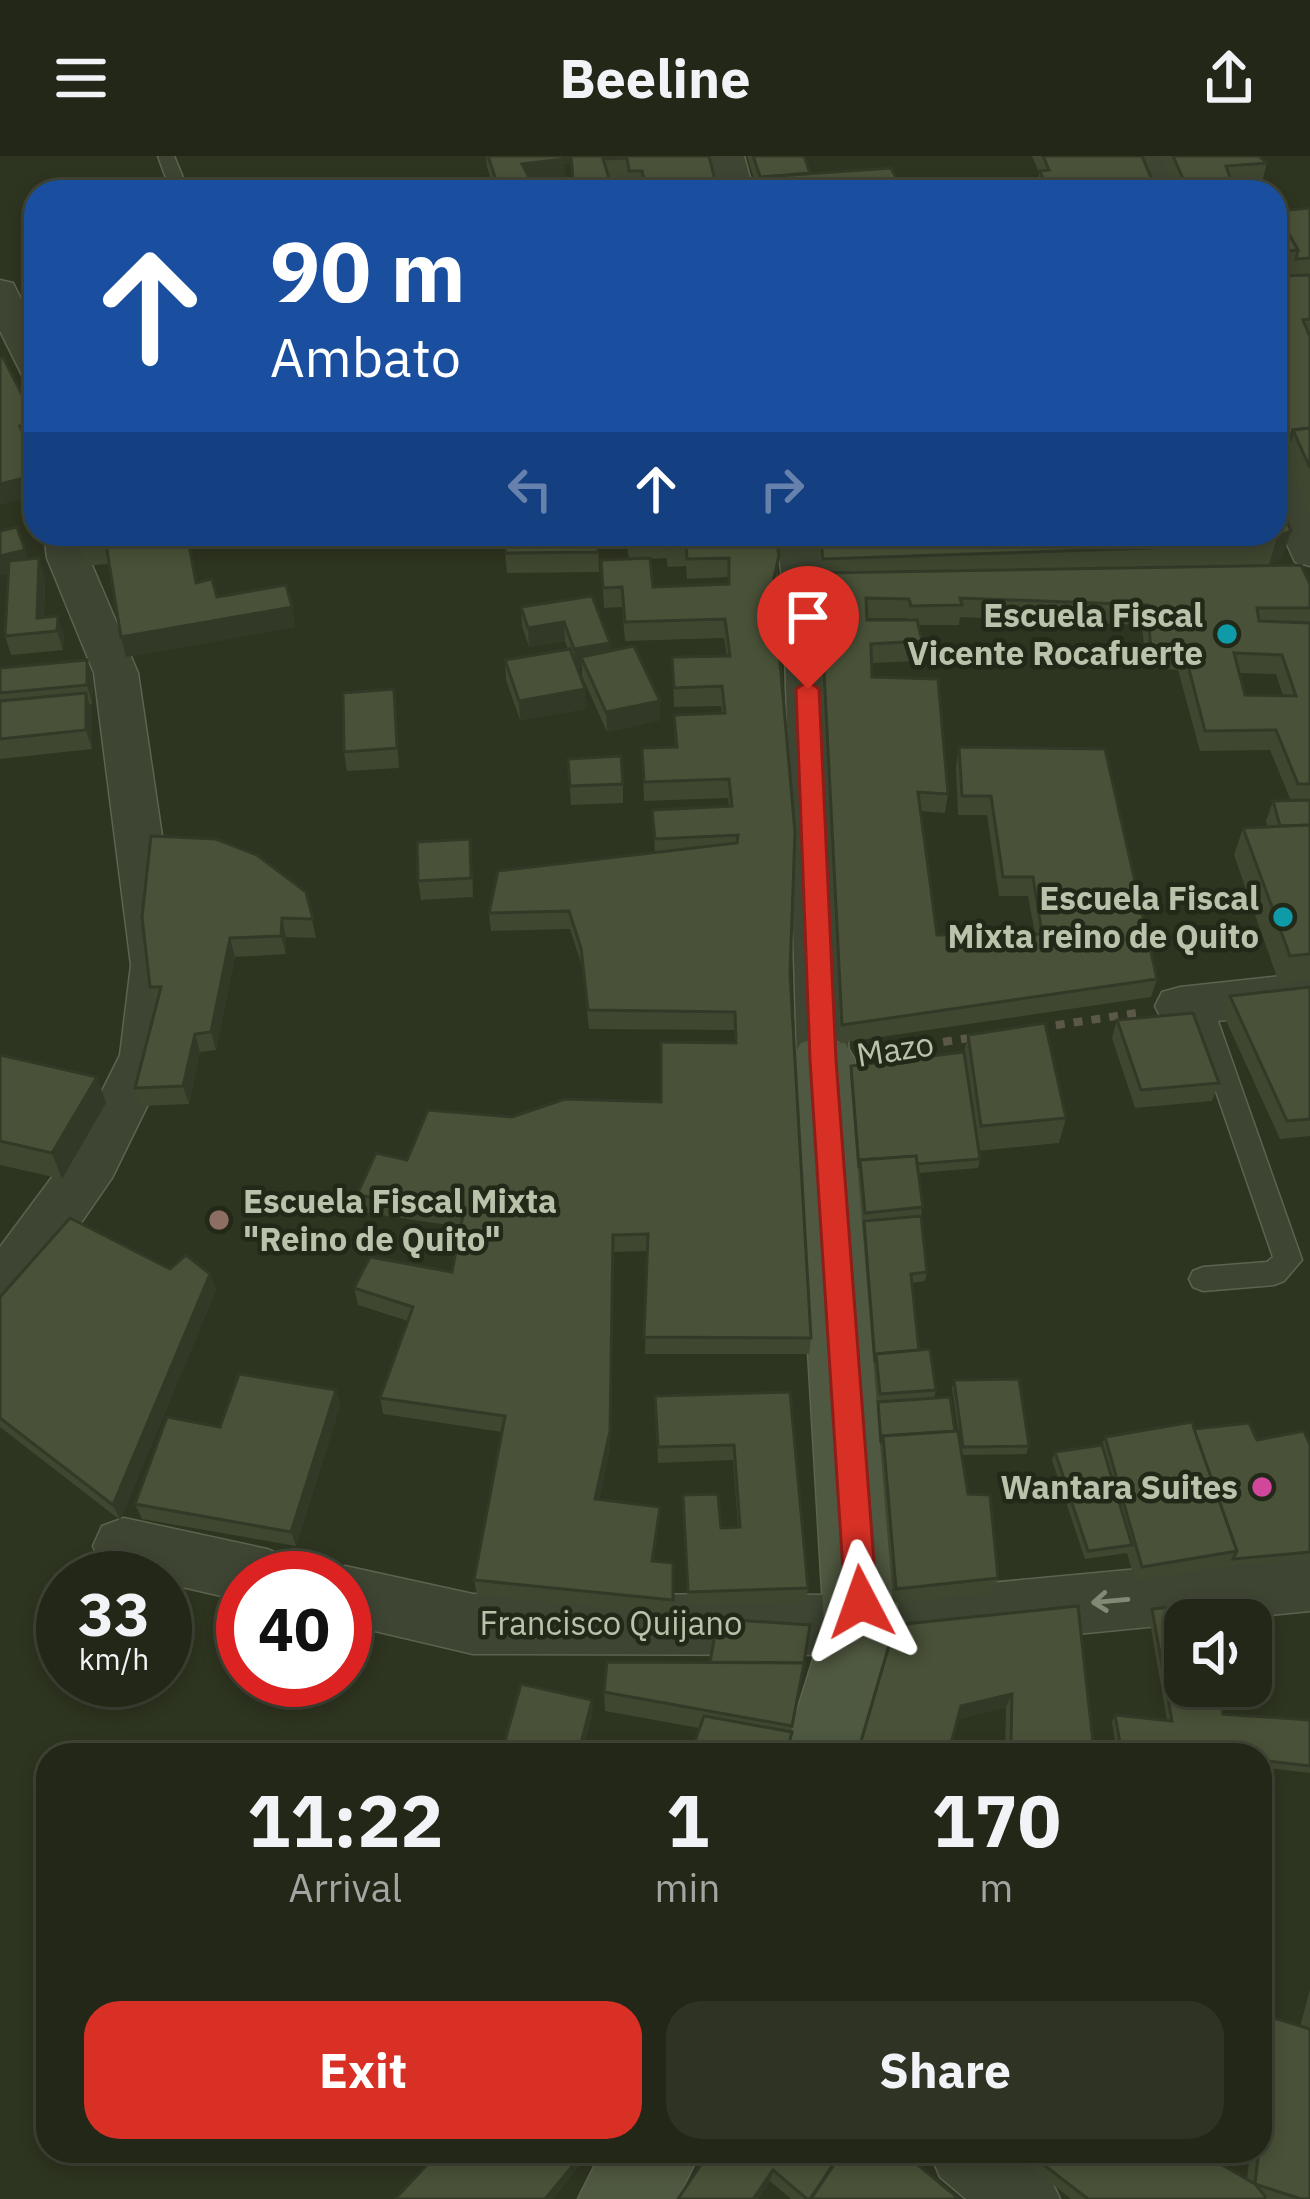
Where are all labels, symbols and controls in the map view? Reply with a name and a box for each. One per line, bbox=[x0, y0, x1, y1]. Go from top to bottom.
text: Beeline bbox=[559, 43, 751, 113]
icon: menu bbox=[48, 45, 114, 111]
icon: share bbox=[1196, 45, 1262, 111]
text: 90 m bbox=[270, 216, 466, 325]
icon: ahead bbox=[72, 228, 228, 384]
text: Ambato bbox=[270, 322, 461, 392]
icon: left bbox=[497, 456, 563, 522]
icon: ahead bbox=[623, 456, 689, 522]
icon: right bbox=[749, 456, 815, 522]
pin bbox=[757, 566, 859, 689]
icon: arrive bbox=[775, 584, 841, 650]
place label: Escuela Fiscal Vicente Rocafuerte bbox=[907, 593, 1203, 674]
marker: Escuela Fiscal Vicente Rocafuerte bbox=[1214, 621, 1240, 647]
place label: Escuela Fiscal Mixta reino de Quito bbox=[947, 876, 1259, 957]
marker: Escuela Fiscal Mixta reino de Quito bbox=[1270, 904, 1296, 930]
street label: Mazo bbox=[853, 1021, 937, 1076]
place label: Escuela Fiscal Mixta "Reino de Quito" bbox=[243, 1179, 557, 1260]
marker: Escuela Fiscal Mixta "Reino de Quito" bbox=[206, 1207, 232, 1233]
place label: Wantara Suites bbox=[1000, 1465, 1238, 1508]
marker: Wantara Suites bbox=[1249, 1474, 1275, 1500]
position arrow bbox=[798, 1539, 924, 1665]
speed limit sign: 40 bbox=[216, 1551, 372, 1707]
text: 33 bbox=[78, 1574, 150, 1653]
one-way arrow bbox=[1091, 1590, 1130, 1613]
map controls bbox=[1164, 1599, 1272, 1707]
button: sound bbox=[1164, 1599, 1272, 1707]
street label: Francisco Quijano bbox=[479, 1601, 743, 1644]
text: km/h bbox=[79, 1639, 149, 1678]
text: 11:22 bbox=[247, 1773, 444, 1867]
text: 1 bbox=[666, 1773, 709, 1867]
text: 170 bbox=[931, 1773, 1061, 1867]
text: Arrival bbox=[288, 1862, 402, 1913]
text: min bbox=[655, 1862, 720, 1913]
text: m bbox=[979, 1862, 1013, 1913]
button: Exit bbox=[84, 2001, 642, 2139]
button: Share bbox=[666, 2001, 1224, 2139]

